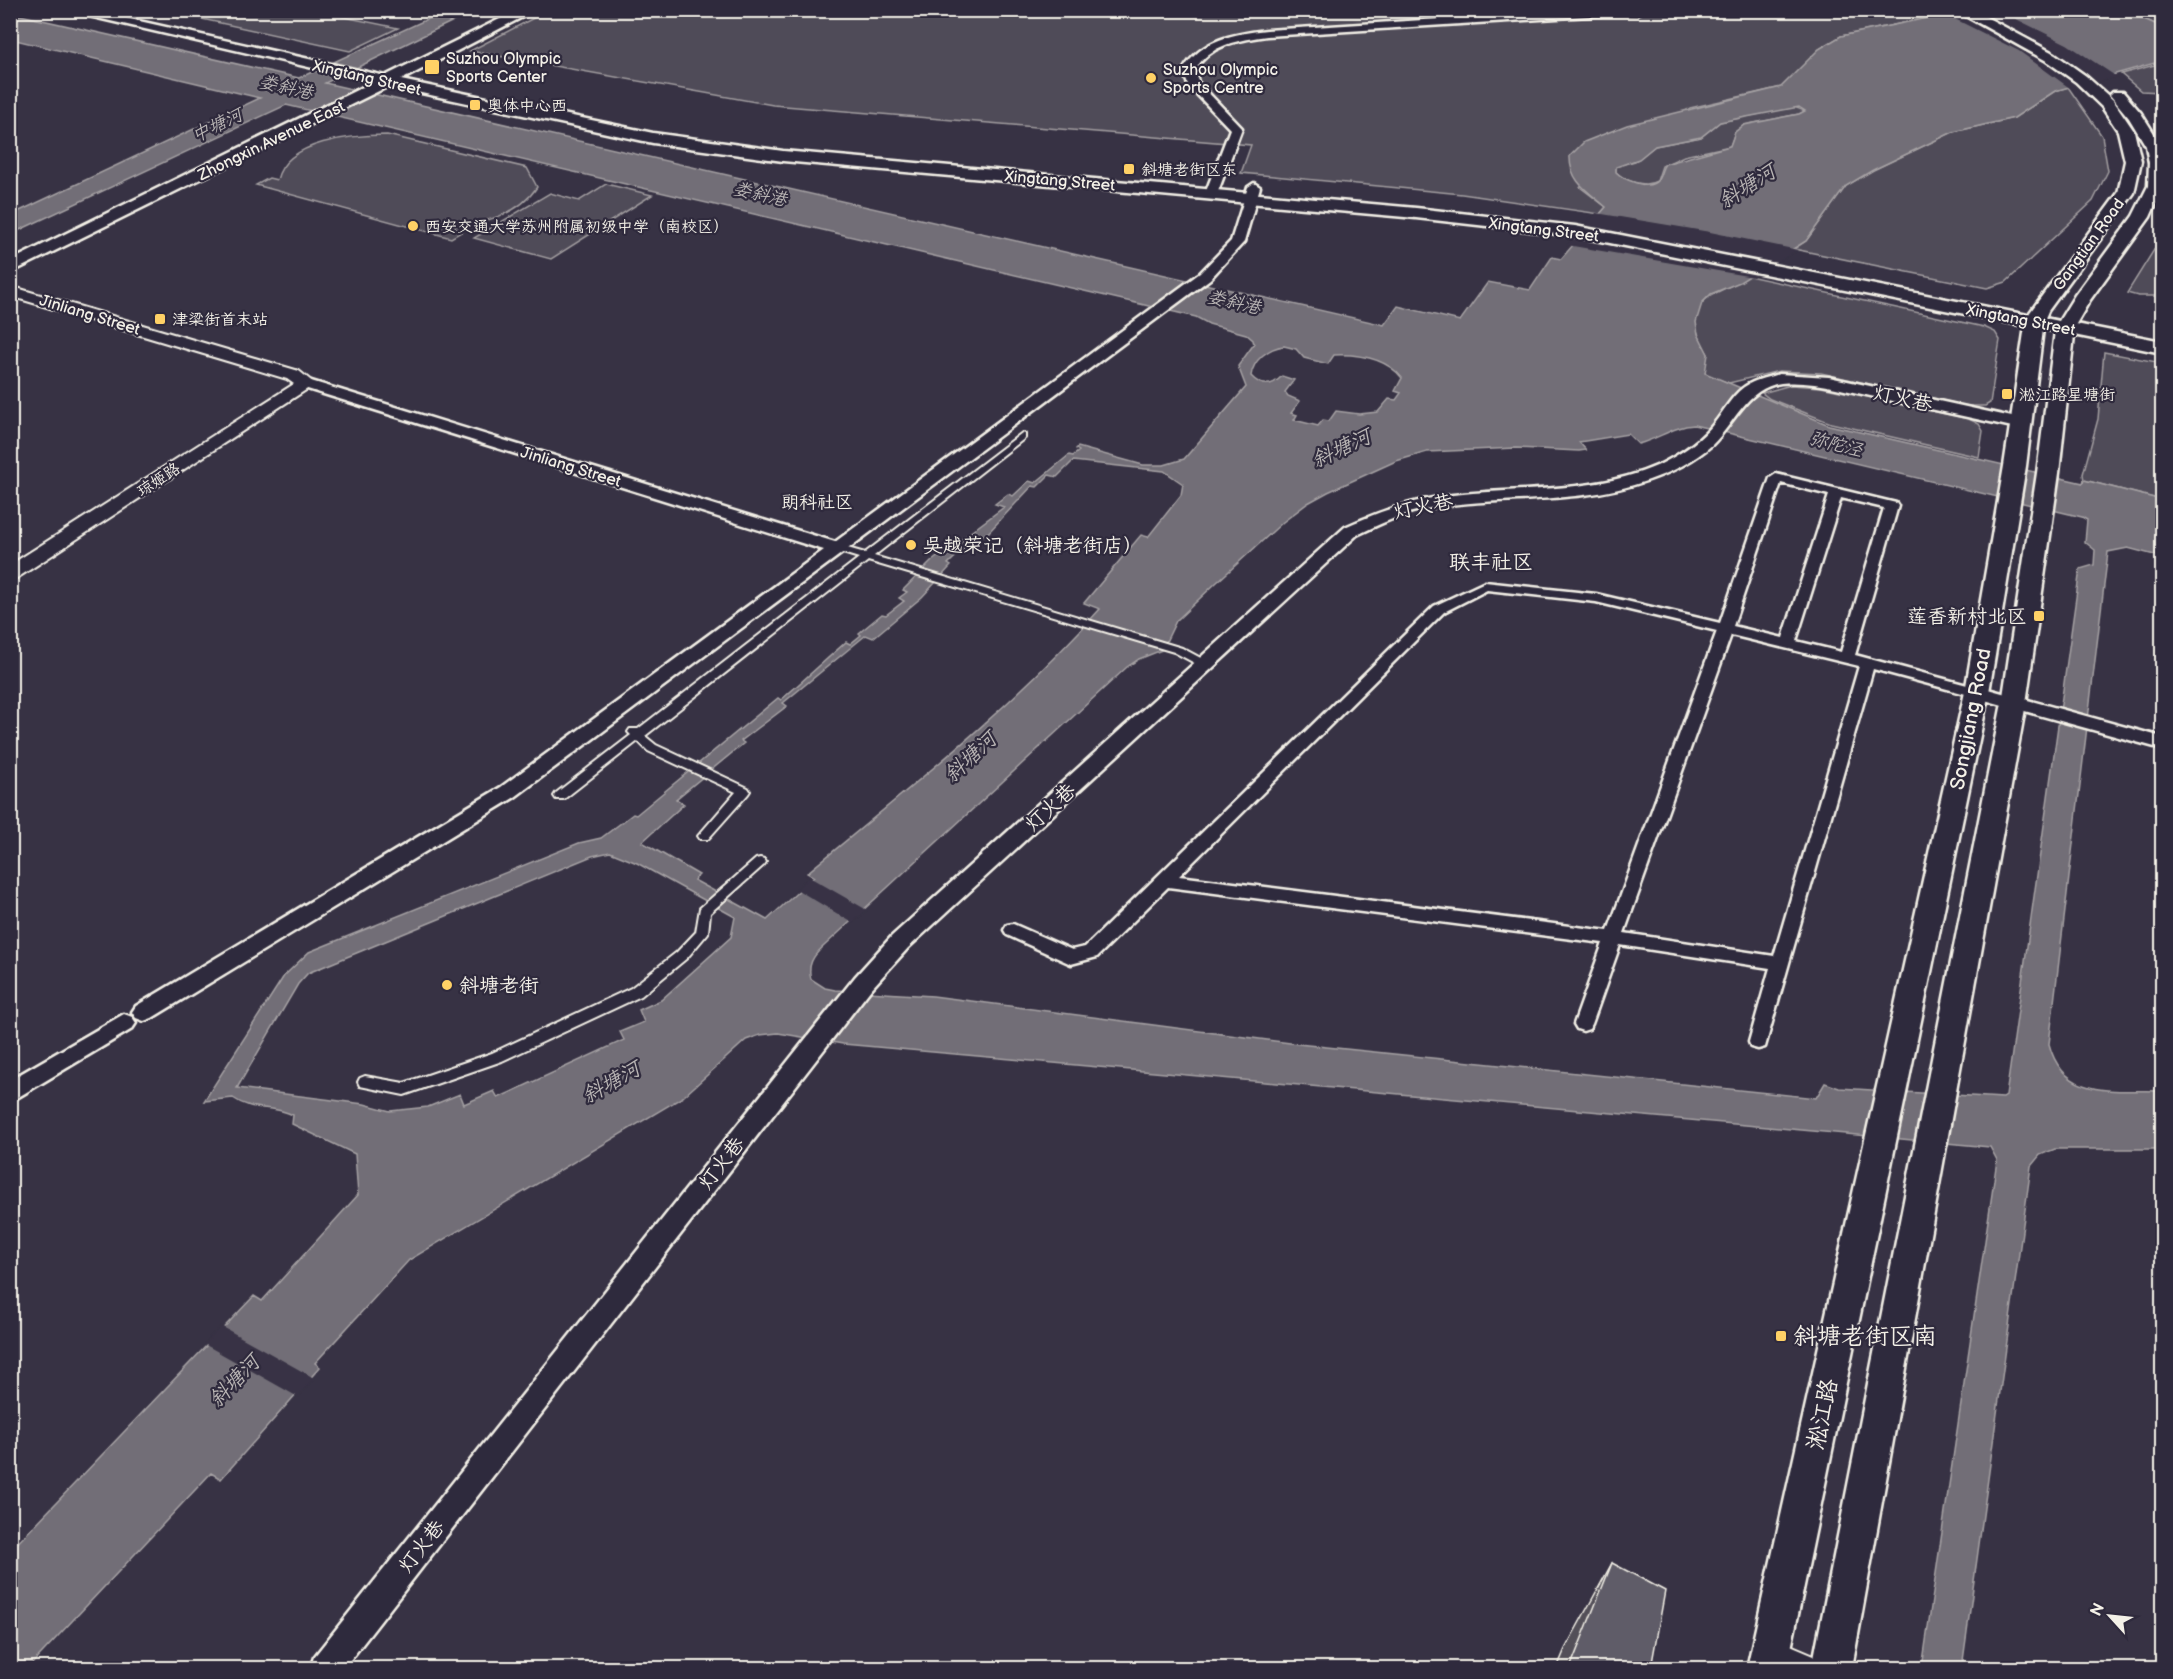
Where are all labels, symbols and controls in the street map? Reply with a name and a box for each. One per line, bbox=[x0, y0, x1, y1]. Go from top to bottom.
place label: Suzhou Olympic Sports Center bbox=[446, 50, 561, 87]
street label: Xingtang Street bbox=[310, 57, 423, 100]
marker: Suzhou Olympic Sports Center bbox=[423, 58, 441, 76]
place label: Suzhou Olympic Sports Centre bbox=[1163, 61, 1278, 98]
water label: 娄斜港 bbox=[257, 71, 317, 104]
marker: Suzhou Olympic Sports Centre bbox=[1144, 71, 1158, 85]
street label: Zhongxin Avenue East bbox=[194, 97, 348, 186]
place label: 奥体中心西 bbox=[487, 97, 567, 116]
marker: 奥体中心西 bbox=[468, 98, 482, 112]
water label: 中塘河 bbox=[188, 103, 249, 147]
water label: 斜塘河 bbox=[1714, 158, 1783, 214]
place label: 斜塘老街区东 bbox=[1141, 161, 1237, 180]
marker: 斜塘老街区东 bbox=[1122, 162, 1136, 176]
street label: Xingtang Street bbox=[1003, 167, 1116, 196]
water label: 娄斜港 bbox=[731, 178, 791, 211]
street label: Gangtian Road bbox=[2049, 195, 2129, 295]
street label: Xingtang Street bbox=[1487, 214, 1600, 247]
place label: 西安交通大学苏州附属初级中学（南校区） bbox=[425, 218, 729, 237]
marker: 西安交通大学苏州附属初级中学（南校区） bbox=[406, 219, 420, 233]
water label: 娄斜港 bbox=[1205, 286, 1265, 319]
street label: Jinliang Street bbox=[37, 291, 142, 340]
street label: Xingtang Street bbox=[1964, 300, 2077, 340]
place label: 津梁街首末站 bbox=[172, 311, 268, 330]
marker: 津梁街首末站 bbox=[153, 312, 167, 326]
street label: 灯火巷 bbox=[1871, 381, 1936, 417]
place label: 淞江路星塘街 bbox=[2019, 386, 2115, 405]
marker: 淞江路星塘街 bbox=[2000, 387, 2014, 401]
water label: 斜塘河 bbox=[1307, 423, 1378, 473]
water label: 弥陀泾 bbox=[1807, 428, 1866, 461]
street label: Jinliang Street bbox=[518, 443, 623, 492]
street label: 琼姬路 bbox=[134, 459, 184, 501]
street label: 灯火巷 bbox=[1391, 489, 1456, 524]
district label: 朗科社区 bbox=[781, 492, 853, 513]
place label: 吴越荣记（斜塘老街店） bbox=[923, 534, 1143, 558]
marker: 吴越荣记（斜塘老街店） bbox=[904, 538, 918, 552]
district label: 联丰社区 bbox=[1449, 550, 1533, 575]
place label: 莲香新村北区 bbox=[1907, 605, 2027, 629]
marker: 莲香新村北区 bbox=[2032, 609, 2046, 623]
street label: Songjiang Road bbox=[1945, 646, 1996, 792]
water label: 斜塘河 bbox=[939, 725, 1004, 788]
street label: 灯火巷 bbox=[1020, 778, 1082, 837]
place label: 斜塘老街 bbox=[459, 974, 539, 998]
marker: 斜塘老街 bbox=[440, 978, 454, 992]
water label: 斜塘河 bbox=[578, 1055, 647, 1109]
street label: 灯火巷 bbox=[694, 1132, 750, 1195]
place label: 斜塘老街区南 bbox=[1793, 1322, 1937, 1351]
marker: 斜塘老街区南 bbox=[1774, 1329, 1788, 1343]
water label: 斜塘河 bbox=[203, 1348, 267, 1413]
street label: 淞江路 bbox=[1801, 1376, 1844, 1452]
street label: 灯火巷 bbox=[394, 1515, 450, 1578]
north arrow bbox=[2080, 1586, 2140, 1646]
text: N bbox=[2087, 1600, 2109, 1620]

